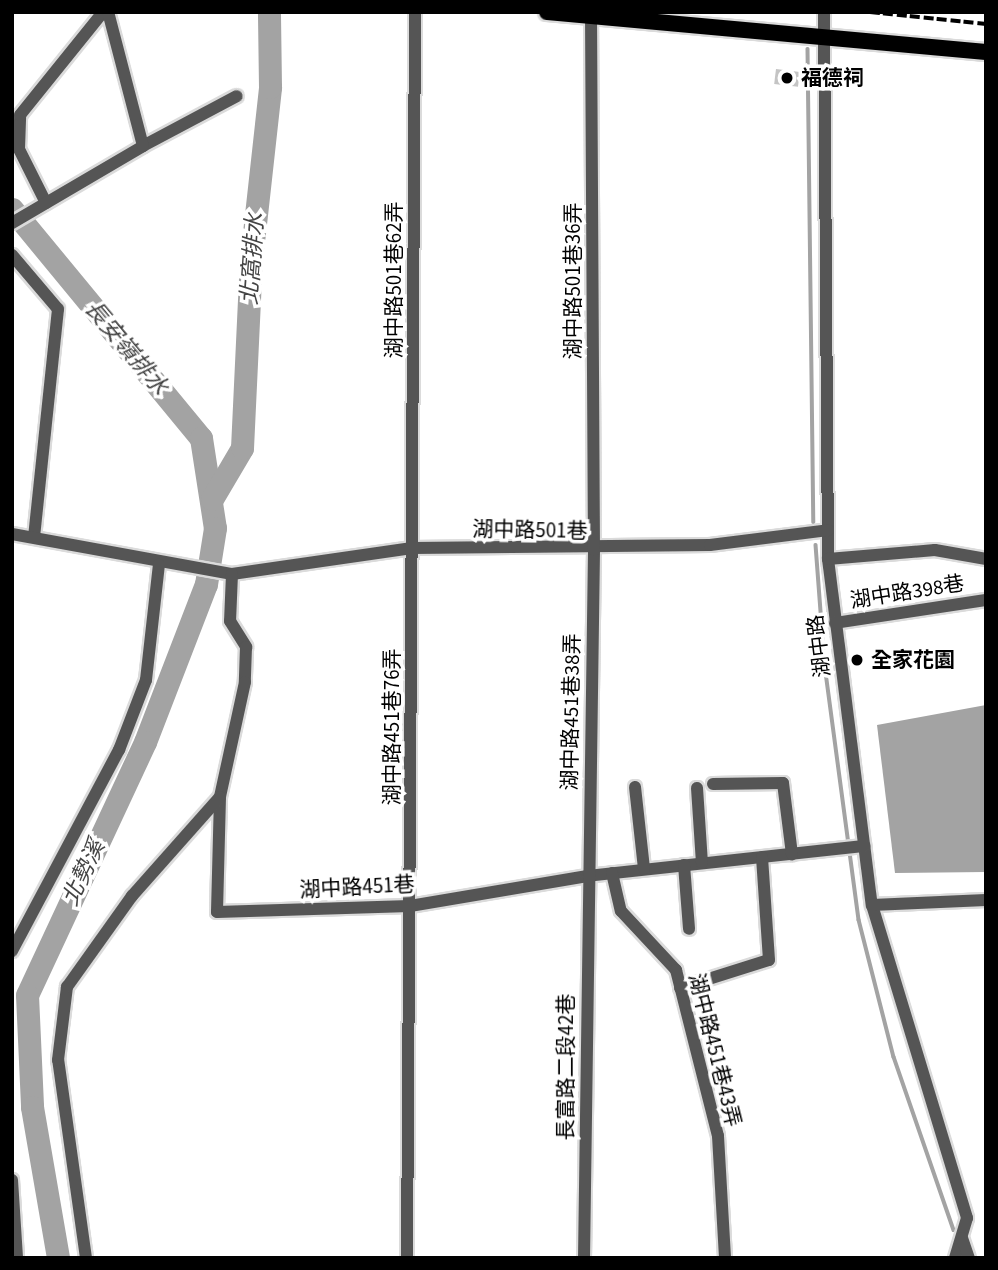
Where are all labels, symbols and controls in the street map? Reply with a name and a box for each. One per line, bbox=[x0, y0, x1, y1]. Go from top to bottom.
place label: 福德祠 bbox=[801, 65, 864, 91]
marker: 福德祠 bbox=[779, 70, 795, 86]
street label: 湖中路501巷62弄 bbox=[381, 201, 407, 359]
street label: 湖中路501巷36弄 bbox=[560, 202, 586, 360]
water label: 北窩排水 bbox=[236, 212, 270, 306]
water label: 長安嶺排水 bbox=[78, 295, 174, 401]
street label: 湖中路501巷 bbox=[472, 516, 588, 544]
street label: 湖中路398巷 bbox=[848, 571, 966, 613]
street label: 湖中路 bbox=[803, 613, 835, 679]
street label: 湖中路451巷38弄 bbox=[557, 633, 585, 791]
place label: 全家花園 bbox=[871, 647, 955, 673]
street label: 湖中路451巷76弄 bbox=[379, 648, 405, 806]
marker: 全家花園 bbox=[849, 652, 865, 668]
water label: 北勢溪 bbox=[57, 836, 111, 910]
street label: 湖中路451巷 bbox=[299, 871, 415, 903]
street label: 湖中路451巷43弄 bbox=[684, 971, 746, 1129]
street label: 長富路二段42巷 bbox=[553, 994, 579, 1140]

